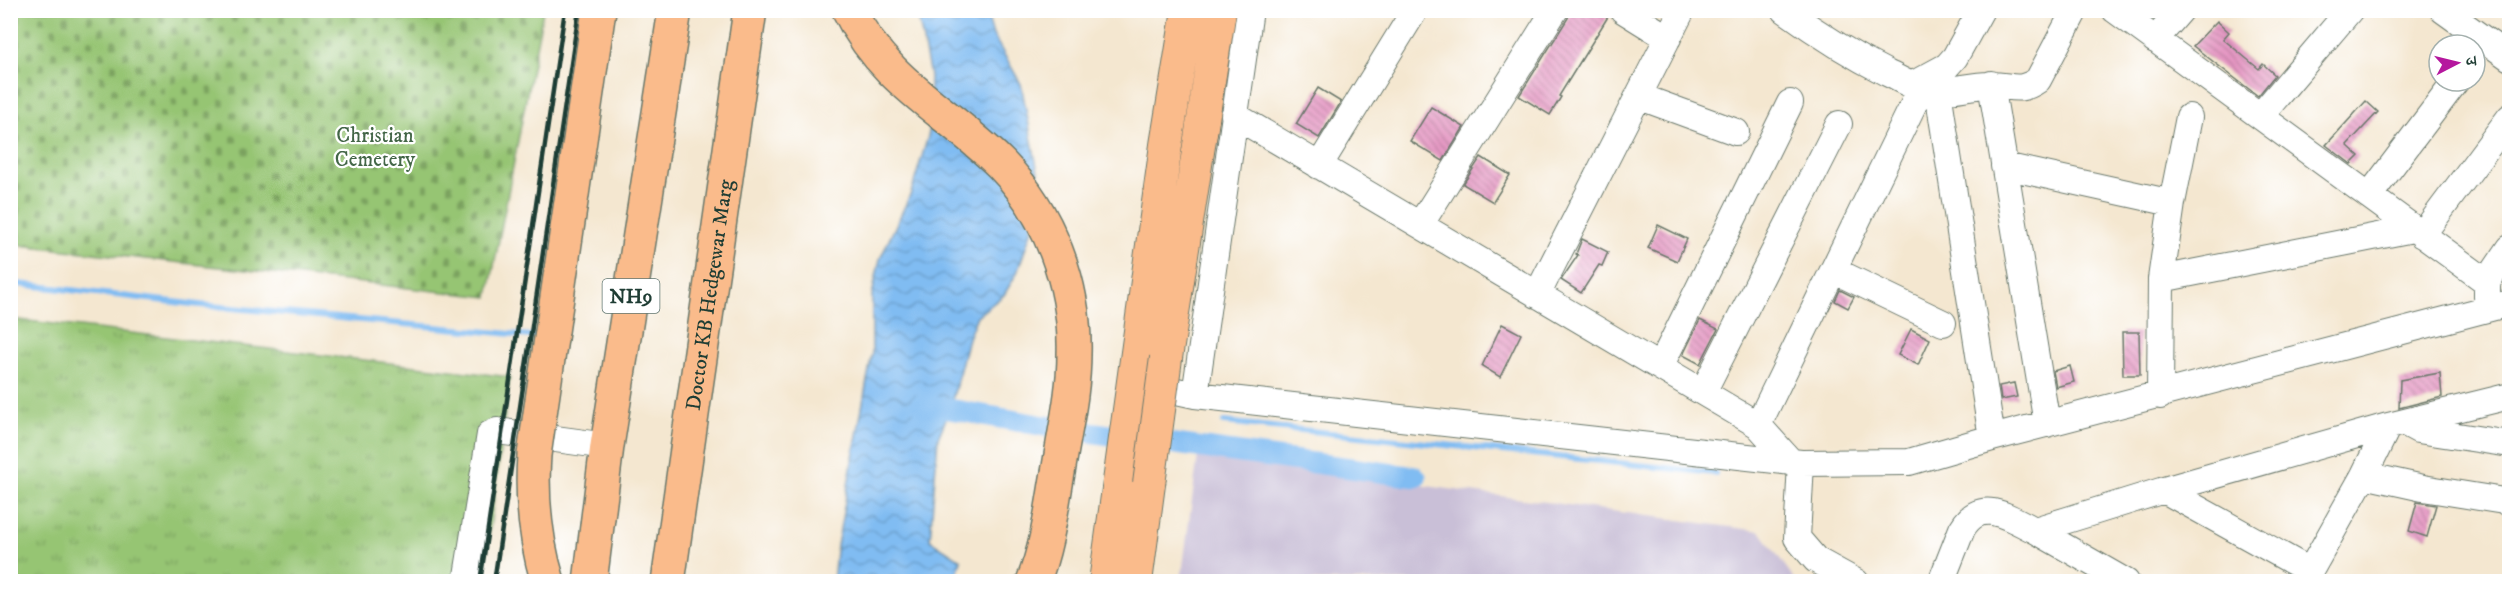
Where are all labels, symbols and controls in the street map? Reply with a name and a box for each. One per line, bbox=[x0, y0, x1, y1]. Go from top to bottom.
north arrow bbox=[2427, 33, 2487, 93]
text: उ bbox=[2460, 55, 2482, 68]
park label: Christian Cemetery bbox=[335, 123, 416, 173]
street label: Doctor KB Hedgewar Marg bbox=[681, 177, 740, 412]
road number: NH9 bbox=[602, 279, 660, 313]

